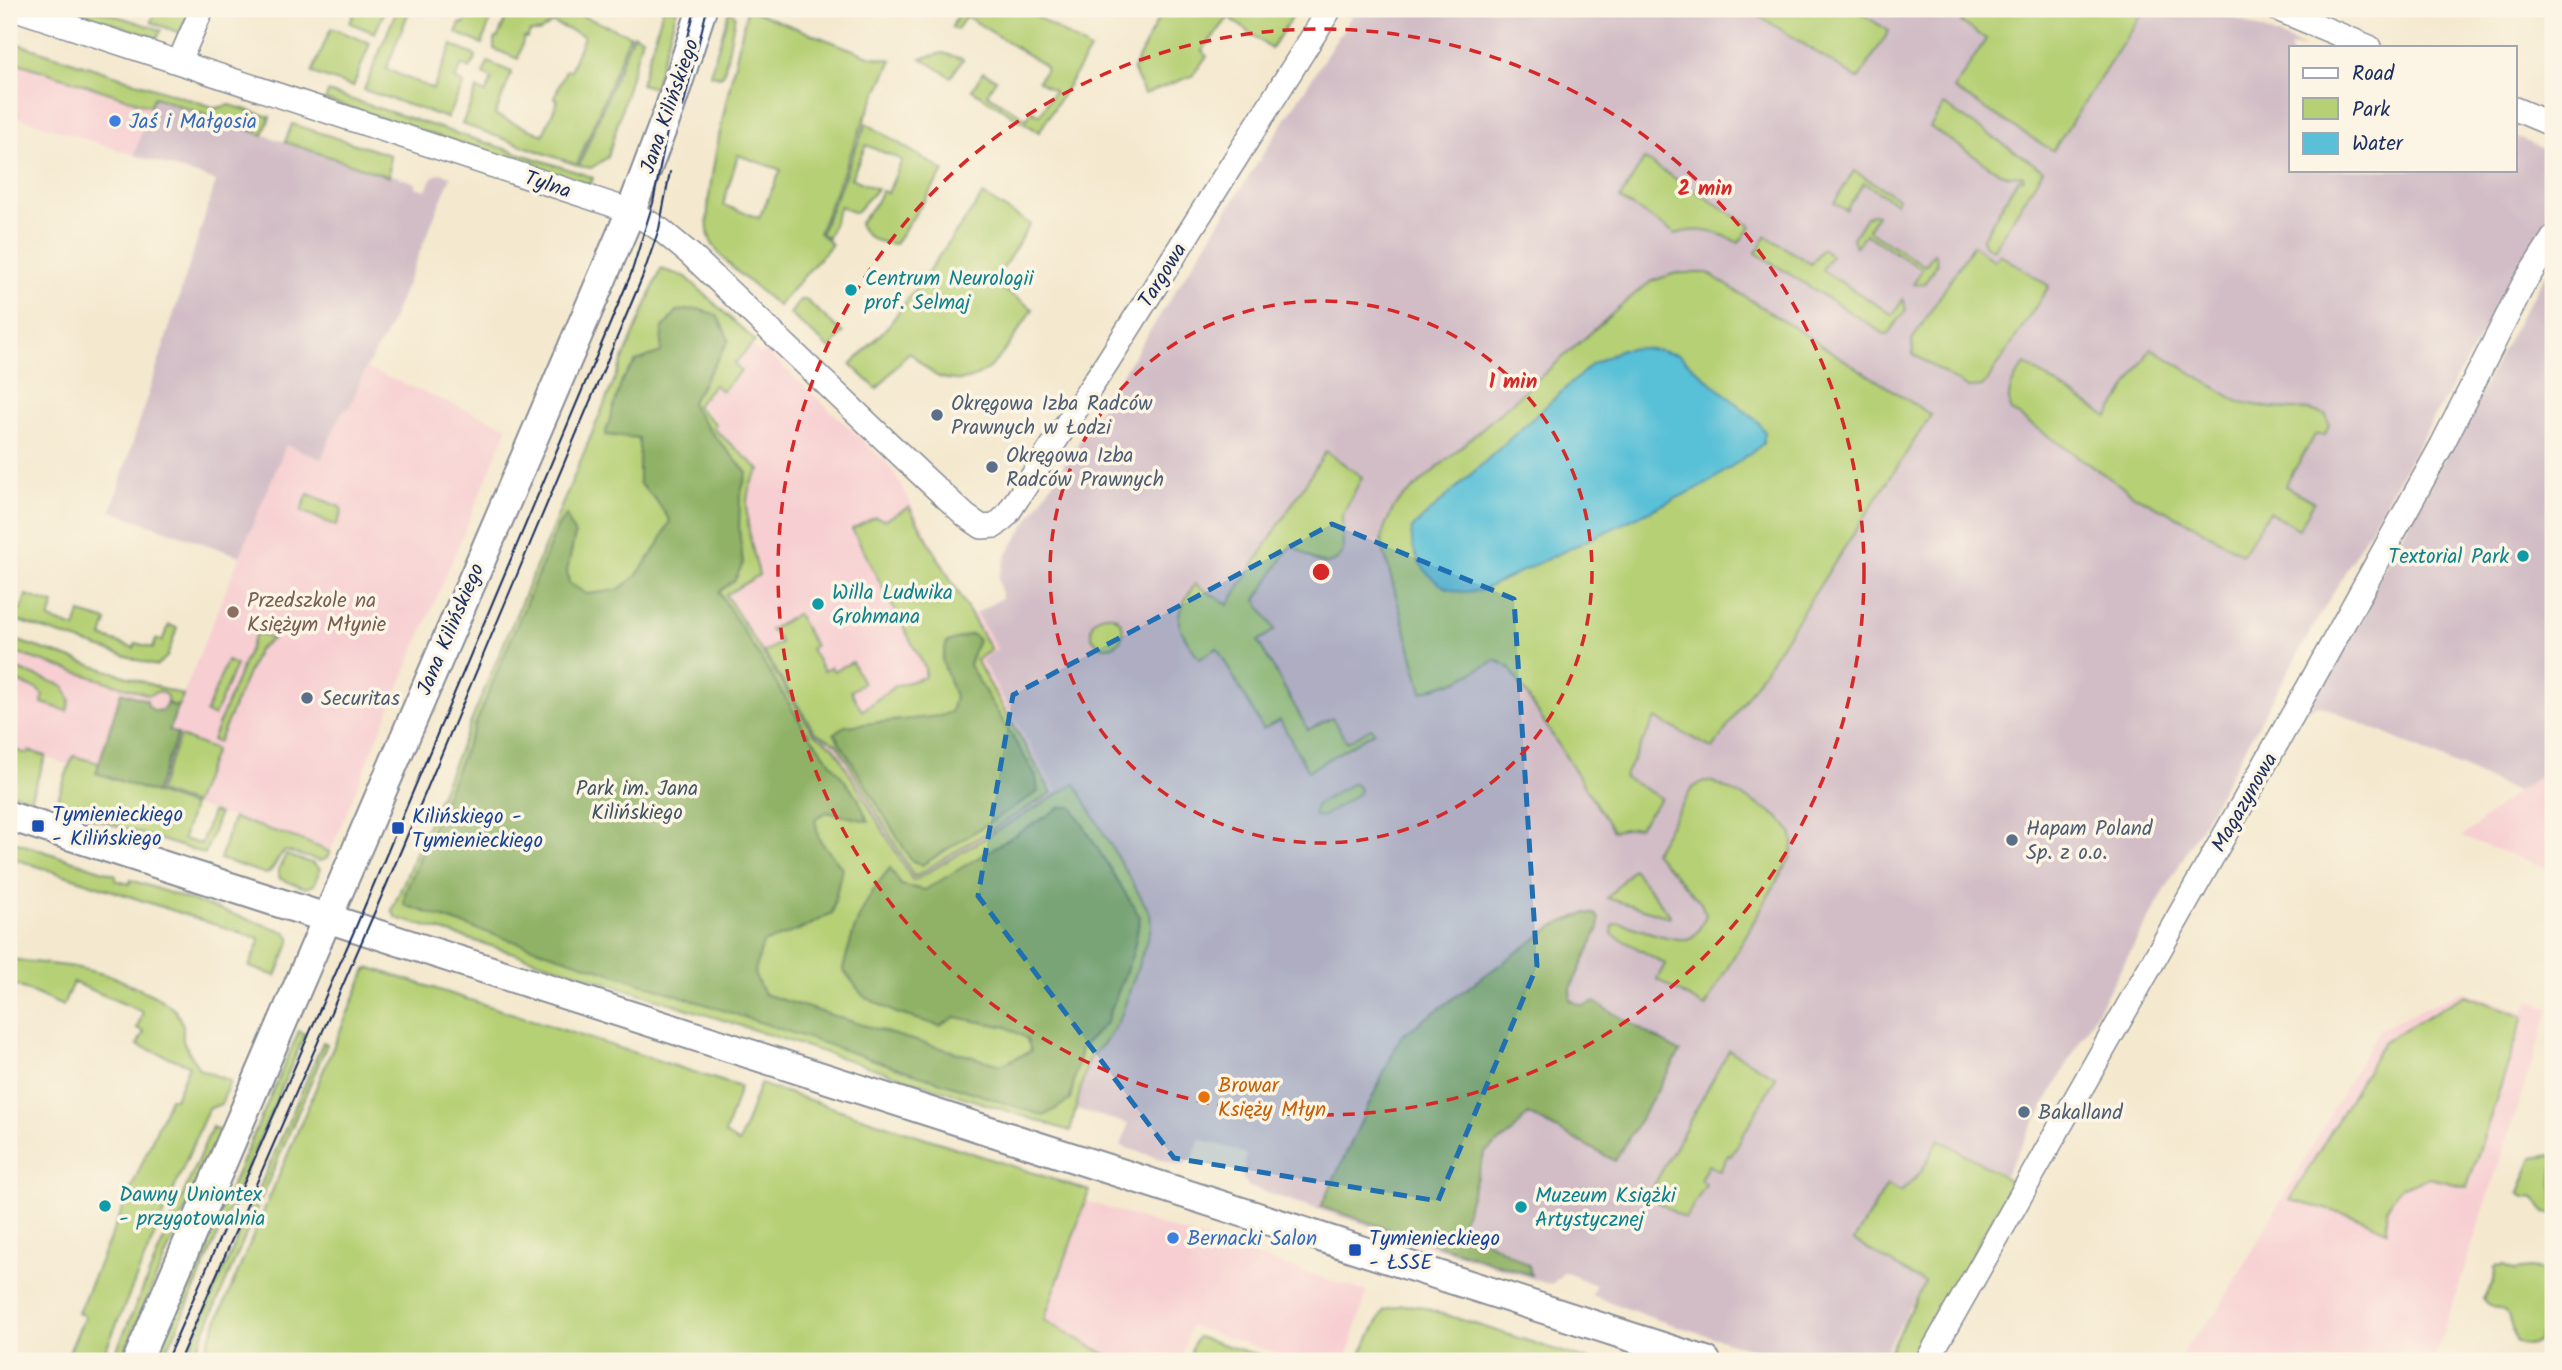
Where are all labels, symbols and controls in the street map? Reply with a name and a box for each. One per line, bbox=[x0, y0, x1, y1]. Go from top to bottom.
street label: Jana Kilińskiego bbox=[632, 35, 709, 178]
legend bbox=[2289, 46, 2516, 172]
text: Road bbox=[2352, 58, 2395, 91]
text: Park bbox=[2352, 94, 2390, 127]
place label: Jaś i Małgosia bbox=[129, 106, 257, 139]
marker: Jaś i Małgosia bbox=[107, 113, 123, 129]
text: Water bbox=[2352, 128, 2404, 161]
street label: Tylna bbox=[520, 162, 575, 208]
text: 2 min bbox=[1678, 173, 1732, 206]
street label: Targowa bbox=[1130, 237, 1196, 315]
place label: Centrum Neurologii prof. Selmaj bbox=[864, 263, 1034, 320]
marker: Centrum Neurologii prof. Selmaj bbox=[843, 282, 859, 298]
text: 1 min bbox=[1489, 366, 1537, 399]
place label: Okręgowa Izba Radców Prawnych w Łodzi bbox=[951, 388, 1153, 445]
marker: Okręgowa Izba Radców Prawnych w Łodzi bbox=[929, 407, 945, 423]
place label: Okręgowa Izba Radców Prawnych bbox=[1006, 440, 1164, 497]
marker: Okręgowa Izba Radców Prawnych bbox=[984, 459, 1000, 475]
place label: Textorial Park bbox=[2388, 541, 2509, 574]
marker: Textorial Park bbox=[2515, 548, 2531, 564]
street label: Jana Kilińskiego bbox=[409, 558, 494, 701]
centre of rings bbox=[1309, 560, 1333, 584]
place label: Willa Ludwika Grohmana bbox=[832, 577, 953, 634]
place label: Przedszkole na Księżym Młynie bbox=[247, 585, 387, 642]
marker: Willa Ludwika Grohmana bbox=[810, 596, 826, 612]
marker: Przedszkole na Księżym Młynie bbox=[225, 604, 241, 620]
place label: Securitas bbox=[321, 683, 400, 716]
marker: Securitas bbox=[299, 690, 315, 706]
street label: Magazynowa bbox=[2204, 747, 2287, 859]
park label: Park im. Jana Kilińskiego bbox=[576, 773, 698, 830]
place label: Tymienieckiego - Kilińskiego bbox=[52, 799, 183, 856]
place label: Kilińskiego - Tymienieckiego bbox=[412, 801, 543, 858]
place label: Hapam Poland Sp. z o.o. bbox=[2026, 813, 2153, 870]
marker: Tymienieckiego - Kilińskiego bbox=[30, 818, 46, 834]
marker: Kilińskiego - Tymienieckiego bbox=[390, 820, 406, 836]
marker: Hapam Poland Sp. z o.o. bbox=[2004, 832, 2020, 848]
place label: Browar Księży Młyn bbox=[1218, 1070, 1326, 1127]
marker: Browar Księży Młyn bbox=[1196, 1089, 1212, 1105]
place label: Bakalland bbox=[2038, 1097, 2123, 1130]
marker: Bakalland bbox=[2016, 1104, 2032, 1120]
place label: Dawny Uniontex - przygotowalnia bbox=[119, 1179, 265, 1236]
place label: Muzeum Książki Artystycznej bbox=[1535, 1180, 1677, 1237]
marker: Dawny Uniontex - przygotowalnia bbox=[97, 1198, 113, 1214]
marker: Muzeum Książki Artystycznej bbox=[1513, 1199, 1529, 1215]
place label: Bernacki Salon bbox=[1187, 1223, 1317, 1256]
place label: Tymienieckiego - ŁSSE bbox=[1369, 1223, 1500, 1280]
marker: Bernacki Salon bbox=[1165, 1230, 1181, 1246]
marker: Tymienieckiego - ŁSSE bbox=[1347, 1242, 1363, 1258]

